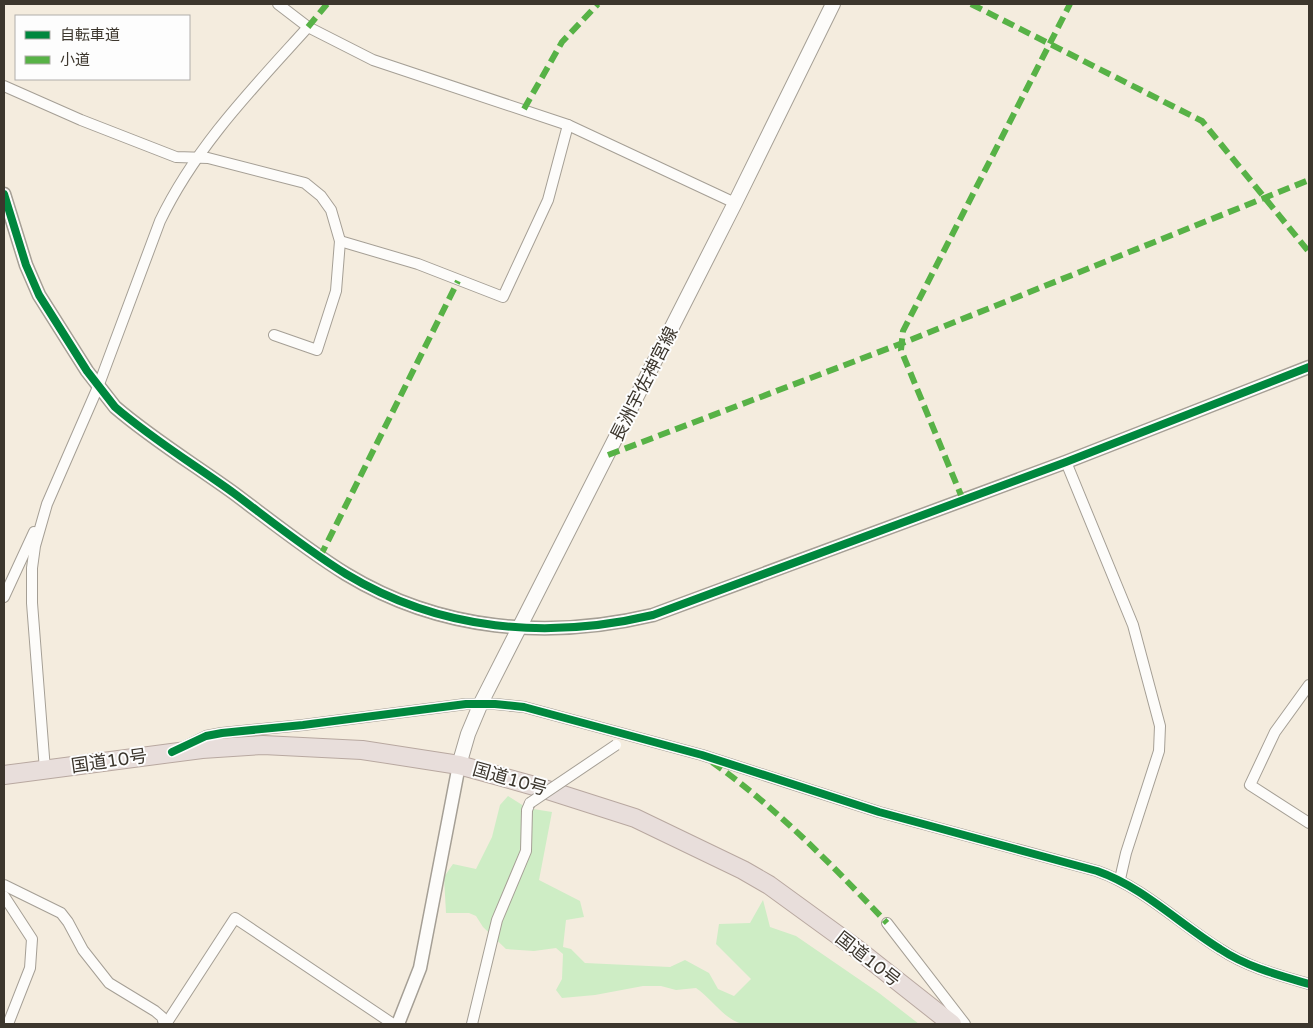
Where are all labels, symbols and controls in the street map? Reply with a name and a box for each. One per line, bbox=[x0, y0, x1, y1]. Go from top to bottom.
legend bbox=[15, 15, 190, 80]
text: 自転車道 bbox=[60, 26, 120, 44]
text: 小道 bbox=[60, 51, 90, 69]
street label: 長洲宇佐神宮線 bbox=[606, 323, 682, 445]
street label: 国道10号 bbox=[70, 745, 148, 777]
street label: 国道10号 bbox=[470, 758, 550, 800]
street label: 国道10号 bbox=[831, 927, 905, 991]

